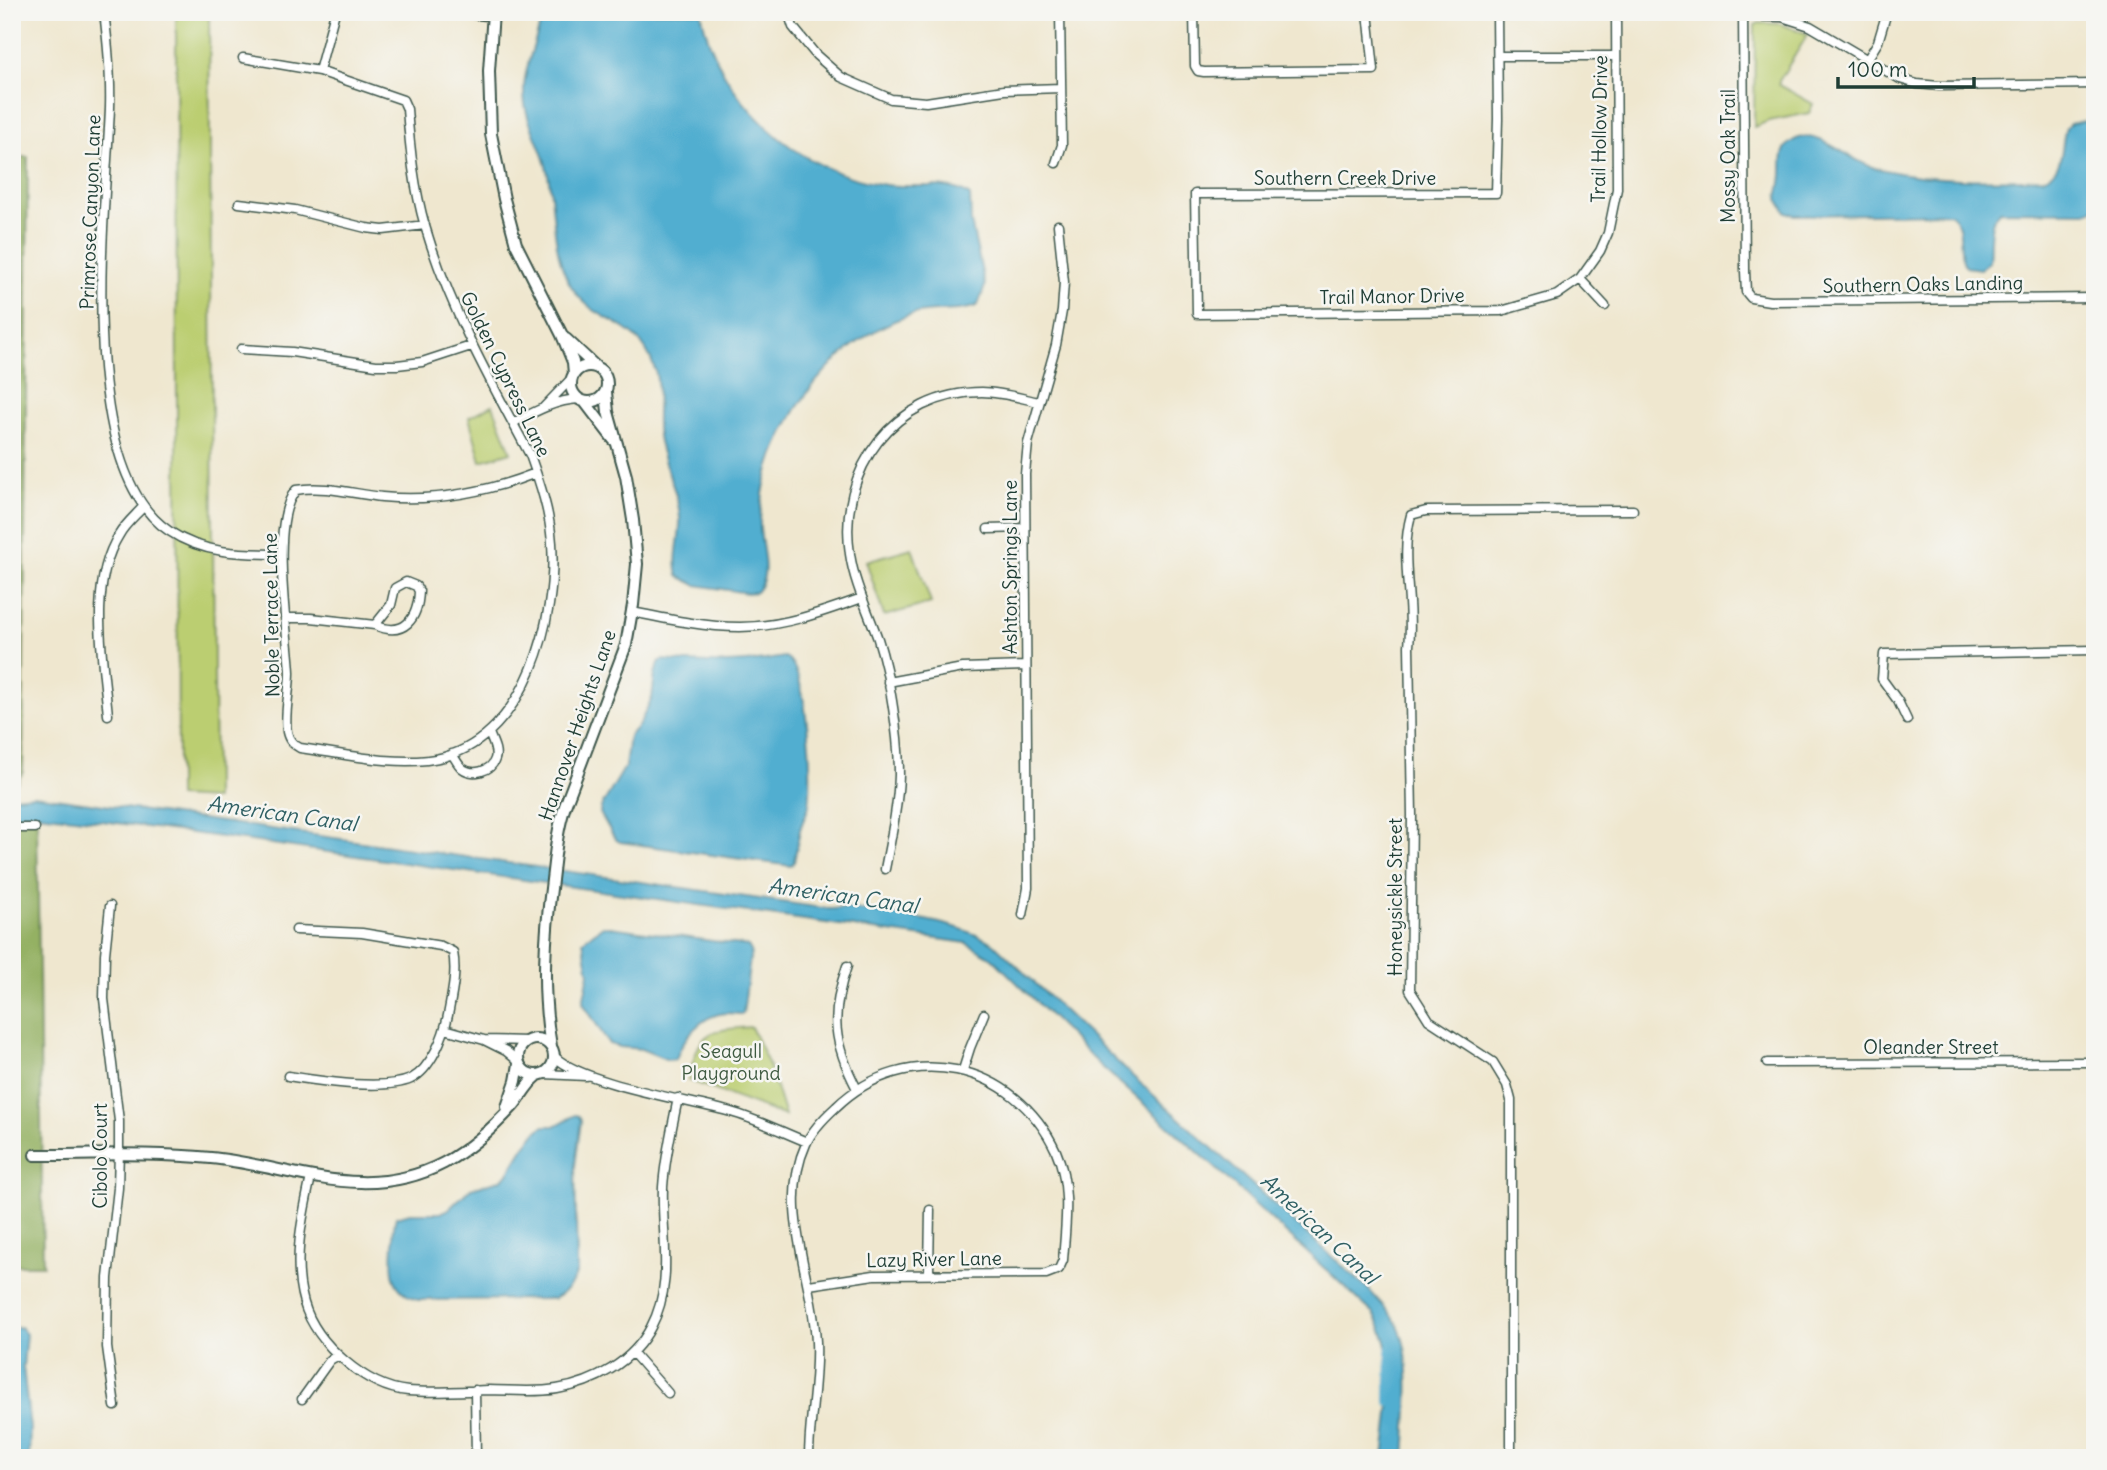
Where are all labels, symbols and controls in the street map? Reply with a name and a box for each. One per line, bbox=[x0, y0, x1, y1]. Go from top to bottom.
scale bar bbox=[1838, 46, 1974, 90]
street label: Trail Hollow Drive bbox=[1586, 55, 1612, 203]
text: 100 m bbox=[1848, 56, 1907, 83]
street label: Mossy Oak Trail bbox=[1716, 89, 1740, 223]
street label: Primrose Canyon Lane bbox=[75, 114, 105, 310]
street label: Southern Creek Drive bbox=[1254, 166, 1436, 190]
street label: Southern Oaks Landing bbox=[1822, 270, 2024, 298]
street label: Trail Manor Drive bbox=[1319, 283, 1465, 309]
street label: Golden Cypress Lane bbox=[456, 287, 556, 461]
street label: Ashton Springs Lane bbox=[998, 480, 1022, 654]
street label: Noble Terrace Lane bbox=[258, 533, 284, 697]
street label: Hannover Heights Lane bbox=[533, 626, 621, 824]
water label: American Canal bbox=[206, 790, 362, 838]
street label: Honeysickle Street bbox=[1383, 818, 1407, 976]
water label: American Canal bbox=[767, 872, 923, 920]
street label: Oleander Street bbox=[1863, 1035, 1999, 1059]
park label: Seagull Playground bbox=[681, 1039, 781, 1085]
street label: Cibolo Court bbox=[88, 1103, 112, 1209]
water label: American Canal bbox=[1255, 1167, 1386, 1292]
street label: Lazy River Lane bbox=[866, 1246, 1002, 1272]

